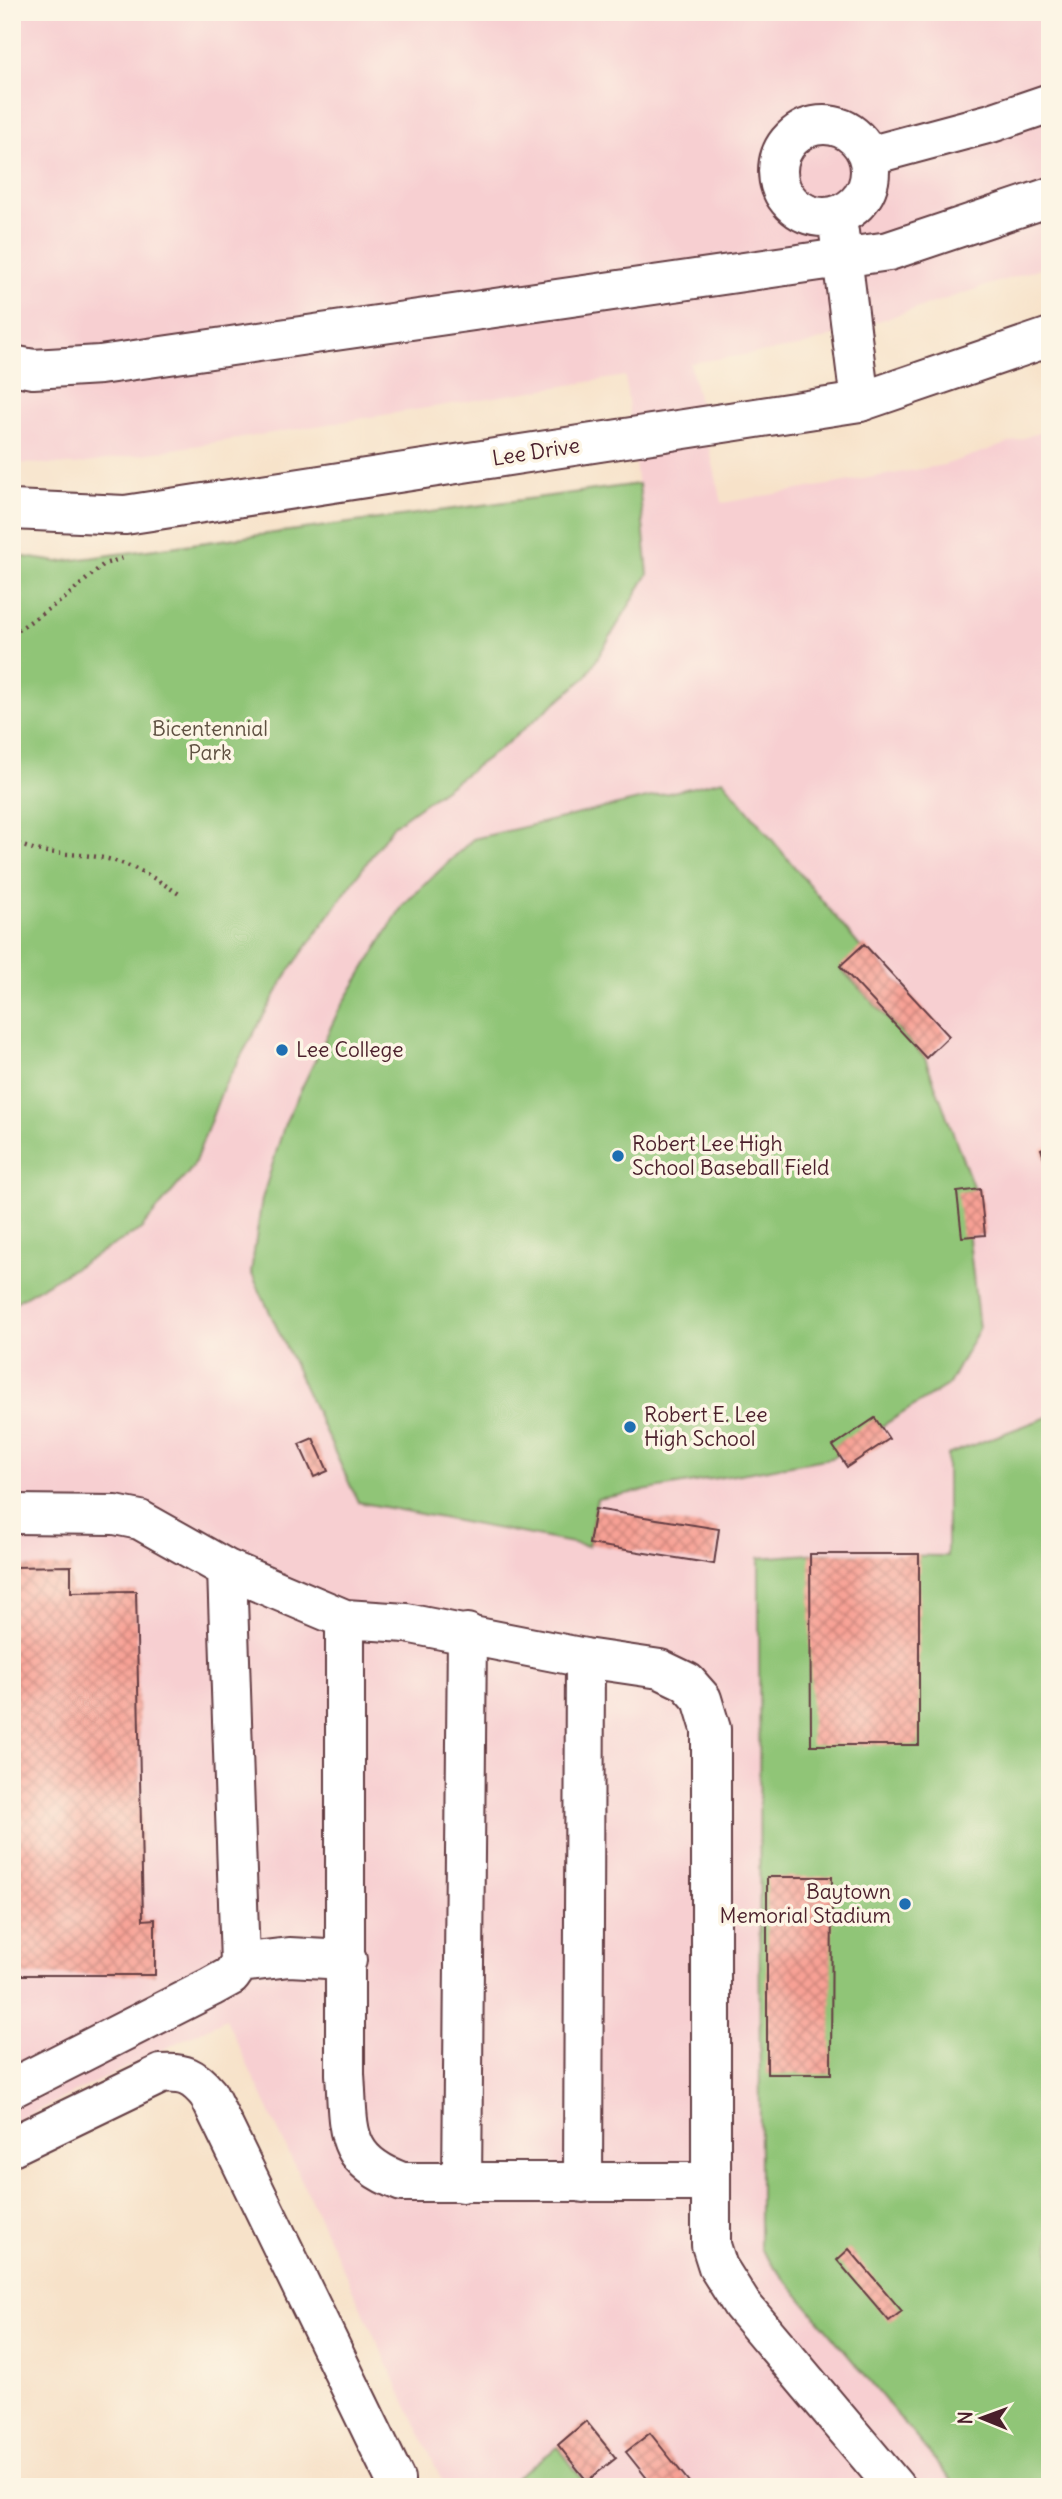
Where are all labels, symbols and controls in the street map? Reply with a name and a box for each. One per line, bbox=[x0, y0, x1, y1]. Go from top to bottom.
street label: Lee Drive bbox=[490, 431, 582, 472]
park label: Bicentennial Park bbox=[152, 715, 268, 766]
place label: Lee College bbox=[296, 1036, 404, 1063]
marker: Lee College bbox=[274, 1042, 290, 1058]
place label: Robert Lee High School Baseball Field bbox=[632, 1130, 829, 1181]
marker: Robert Lee High School Baseball Field bbox=[610, 1148, 626, 1164]
place label: Robert E. Lee High School bbox=[644, 1401, 768, 1452]
marker: Robert E. Lee High School bbox=[622, 1419, 638, 1435]
place label: Baytown Memorial Stadium bbox=[720, 1878, 891, 1929]
marker: Baytown Memorial Stadium bbox=[897, 1896, 913, 1912]
north arrow bbox=[946, 2384, 1016, 2454]
text: N bbox=[953, 2411, 977, 2424]

